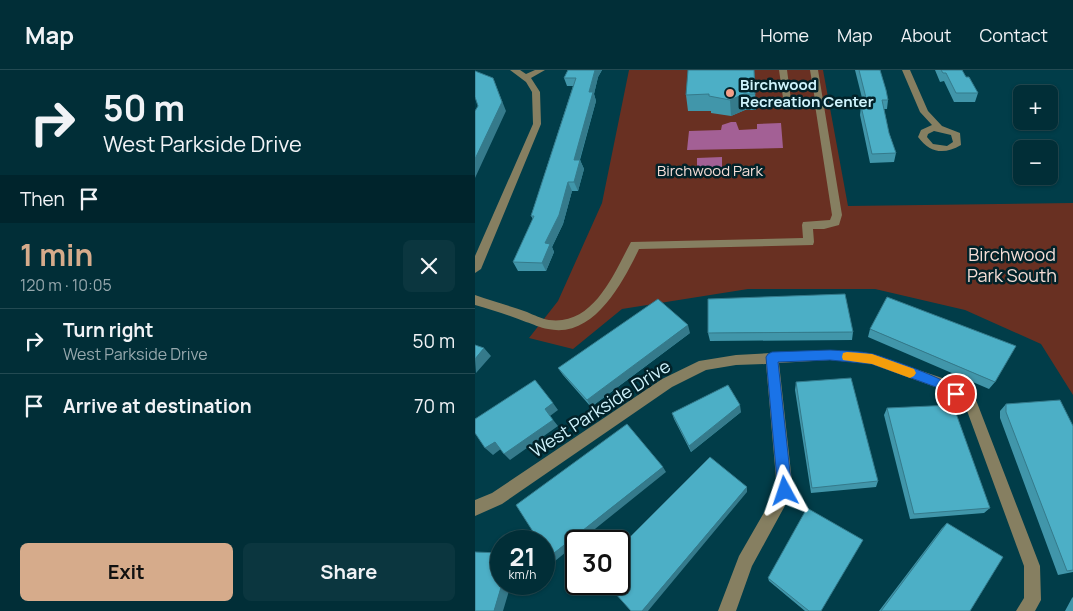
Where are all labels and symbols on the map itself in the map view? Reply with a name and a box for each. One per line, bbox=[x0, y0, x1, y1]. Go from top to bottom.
place label: Birchwood Recreation Center bbox=[740, 74, 874, 112]
marker: Birchwood Recreation Center bbox=[724, 87, 736, 99]
park label: Birchwood Park bbox=[657, 160, 764, 181]
park label: Birchwood Park South bbox=[967, 242, 1057, 287]
street label: West Parkside Drive bbox=[525, 354, 675, 462]
pin bbox=[935, 373, 977, 415]
position arrow bbox=[758, 464, 810, 516]
speed limit sign: 30 bbox=[565, 530, 630, 595]

